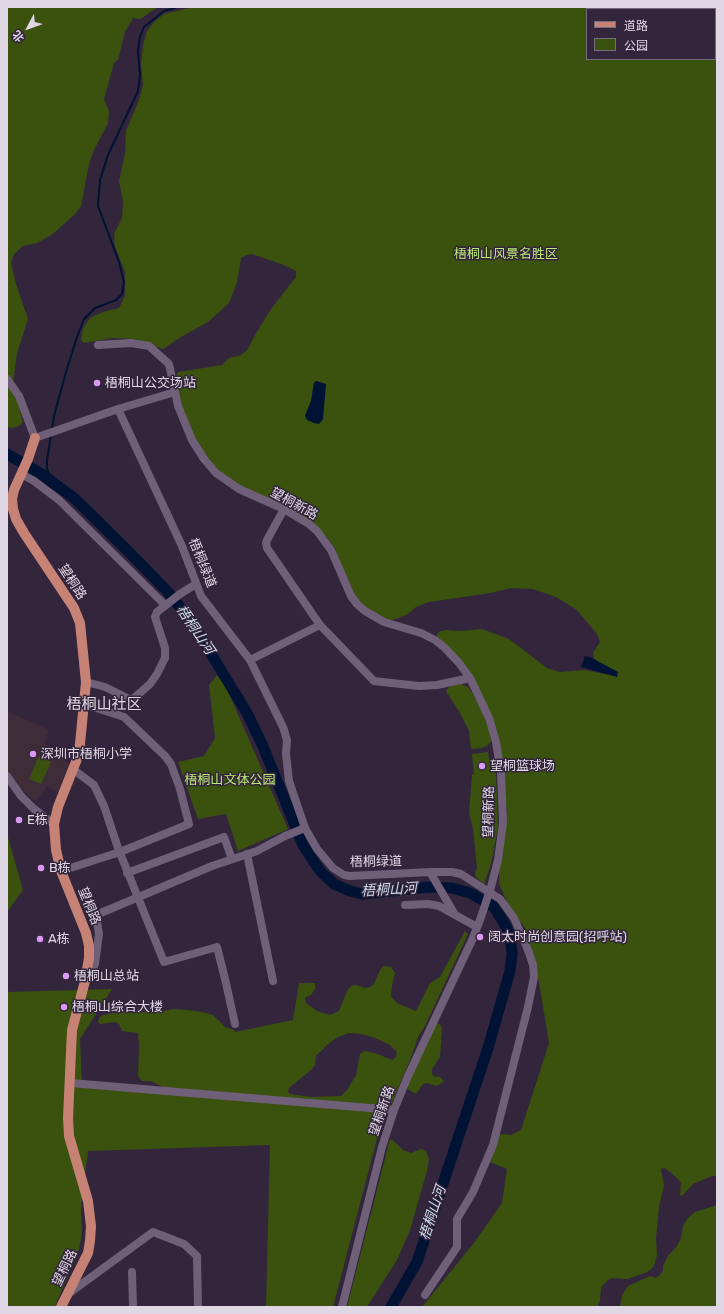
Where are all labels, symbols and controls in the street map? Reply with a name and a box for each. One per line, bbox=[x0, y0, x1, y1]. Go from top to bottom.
north arrow bbox=[8, 8, 48, 48]
legend bbox=[586, 8, 716, 60]
text: 道路 bbox=[624, 19, 648, 33]
text: 北 bbox=[10, 28, 27, 45]
text: 公园 bbox=[624, 39, 648, 53]
park label: 梧桐山风景名胜区 bbox=[454, 246, 558, 262]
place label: 梧桐山公交场站 bbox=[105, 375, 196, 391]
marker: 梧桐山公交场站 bbox=[92, 378, 102, 388]
street label: 望桐新路 bbox=[267, 485, 321, 523]
street label: 梧桐绿道 bbox=[185, 536, 219, 590]
street label: 望桐路 bbox=[55, 561, 89, 603]
water label: 梧桐山河 bbox=[172, 602, 218, 658]
district label: 梧桐山社区 bbox=[67, 696, 141, 714]
place label: 深圳市梧桐小学 bbox=[41, 746, 132, 762]
marker: 深圳市梧桐小学 bbox=[28, 749, 38, 759]
place label: 望桐篮球场 bbox=[490, 758, 555, 774]
marker: 望桐篮球场 bbox=[477, 761, 487, 771]
park label: 梧桐山文体公园 bbox=[185, 772, 275, 788]
street label: 望桐新路 bbox=[481, 786, 497, 838]
place label: E栋 bbox=[27, 812, 48, 828]
marker: E栋 bbox=[14, 815, 24, 825]
street label: 梧桐绿道 bbox=[350, 854, 402, 870]
place label: B栋 bbox=[49, 860, 71, 876]
marker: B栋 bbox=[36, 863, 46, 873]
water label: 梧桐山河 bbox=[361, 880, 417, 900]
street label: 望桐路 bbox=[74, 885, 104, 927]
place label: 阔太时尚创意园(招呼站) bbox=[488, 929, 627, 945]
place label: A栋 bbox=[48, 931, 70, 947]
marker: 阔太时尚创意园(招呼站) bbox=[475, 932, 485, 942]
marker: A栋 bbox=[35, 934, 45, 944]
place label: 梧桐山总站 bbox=[74, 968, 139, 984]
marker: 梧桐山总站 bbox=[61, 971, 71, 981]
place label: 梧桐山综合大楼 bbox=[72, 999, 163, 1015]
marker: 梧桐山综合大楼 bbox=[59, 1002, 69, 1012]
street label: 望桐新路 bbox=[366, 1084, 398, 1138]
water label: 梧桐山河 bbox=[416, 1184, 450, 1242]
street label: 望桐路 bbox=[49, 1247, 81, 1289]

